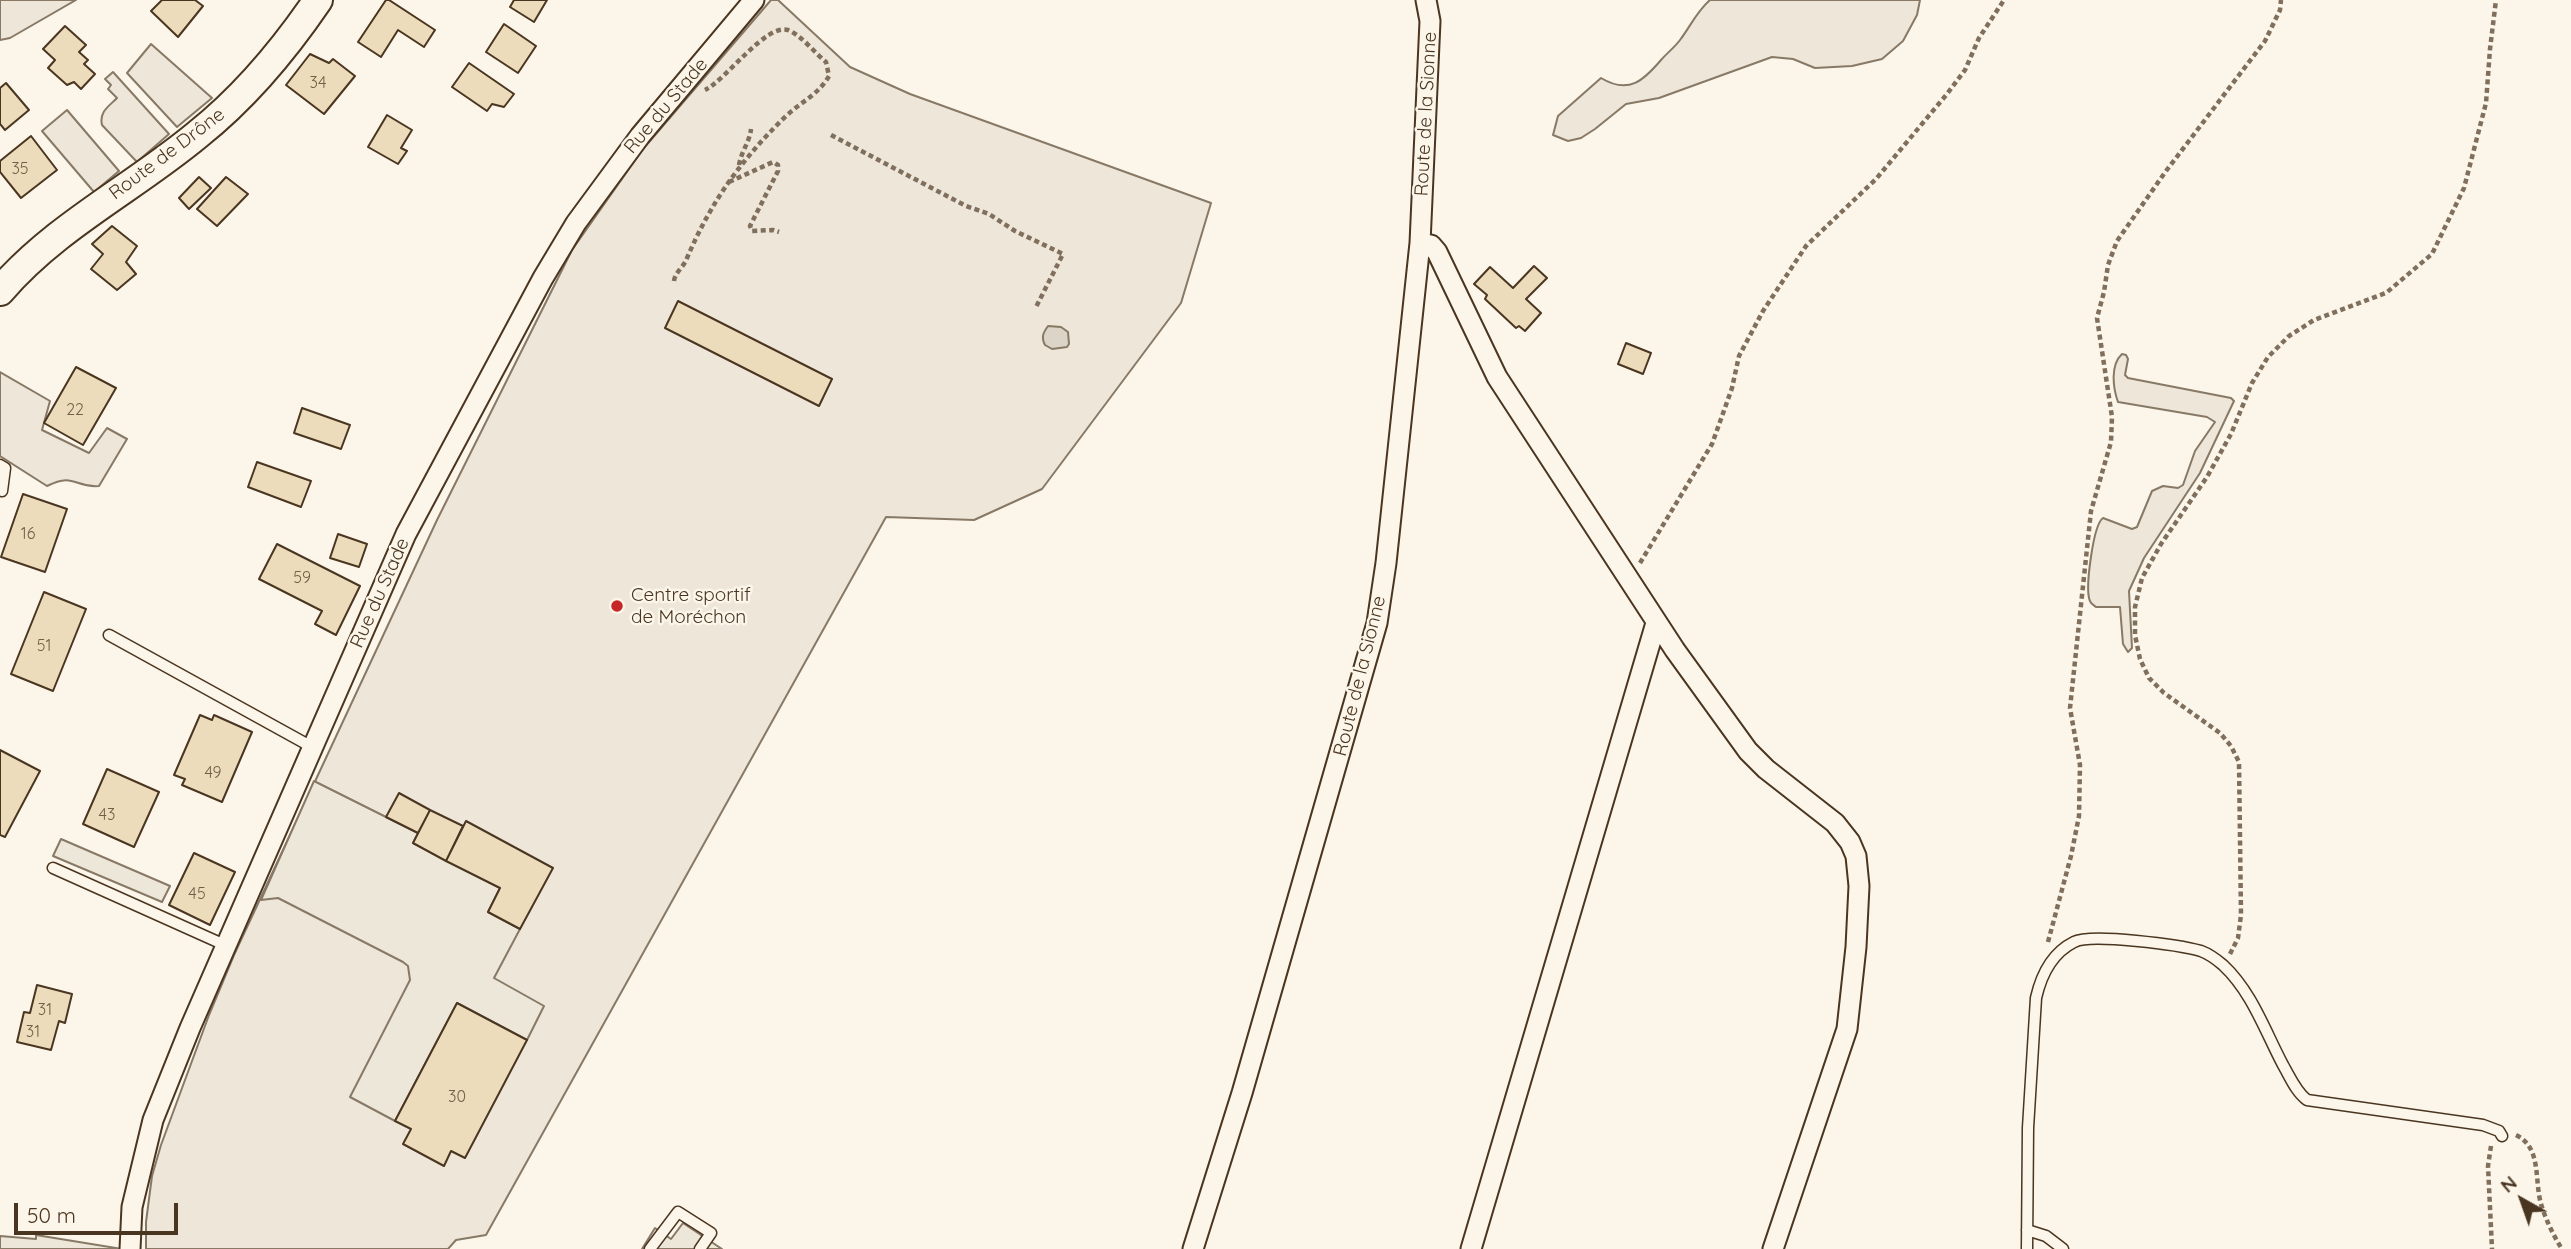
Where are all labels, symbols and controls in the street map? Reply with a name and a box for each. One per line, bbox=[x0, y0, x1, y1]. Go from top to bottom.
street label: Route de la Sionne bbox=[1410, 31, 1442, 197]
street label: Rue du Stade bbox=[619, 53, 713, 159]
house number: 34 bbox=[310, 73, 326, 93]
street label: Route de Drône bbox=[105, 103, 229, 205]
house number: 35 bbox=[11, 159, 29, 179]
house number: 22 bbox=[66, 400, 84, 420]
house number: 16 bbox=[21, 524, 35, 544]
street label: Rue du Stade bbox=[346, 534, 414, 652]
house number: 59 bbox=[293, 568, 311, 588]
place label: Centre sportif de Moréchon bbox=[631, 584, 751, 628]
street label: Route de la Sionne bbox=[1329, 593, 1391, 759]
marker: Centre sportif de Moréchon bbox=[609, 598, 625, 614]
house number: 51 bbox=[37, 636, 51, 656]
house number: 49 bbox=[204, 763, 222, 783]
house number: 43 bbox=[99, 805, 115, 825]
house number: 45 bbox=[188, 884, 206, 904]
house number: 31 bbox=[38, 1000, 52, 1020]
house number: 31 bbox=[26, 1022, 40, 1042]
house number: 30 bbox=[448, 1087, 466, 1107]
north arrow bbox=[2487, 1165, 2557, 1235]
text: N bbox=[2495, 1170, 2522, 1198]
scale bar bbox=[18, 1190, 182, 1234]
text: 50 m bbox=[27, 1202, 76, 1228]

